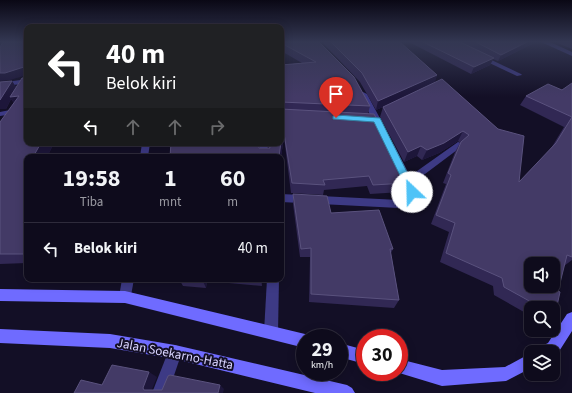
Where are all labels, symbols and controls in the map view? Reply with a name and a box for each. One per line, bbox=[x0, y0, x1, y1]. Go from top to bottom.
text: 40 m bbox=[106, 34, 165, 74]
icon: left bbox=[40, 40, 92, 92]
text: Belok kiri bbox=[106, 71, 176, 96]
pin bbox=[319, 77, 353, 118]
icon: arrive bbox=[325, 83, 347, 105]
icon: left bbox=[80, 116, 102, 138]
icon: ahead bbox=[122, 116, 144, 138]
icon: ahead bbox=[164, 116, 186, 138]
icon: right bbox=[206, 116, 228, 138]
text: 19:58 bbox=[63, 161, 121, 196]
text: 1 bbox=[164, 161, 177, 196]
text: 60 bbox=[220, 161, 245, 196]
position arrow bbox=[391, 171, 433, 213]
text: Tiba bbox=[80, 193, 103, 211]
text: mnt bbox=[159, 193, 181, 211]
text: m bbox=[227, 193, 238, 211]
icon: left bbox=[40, 238, 62, 260]
text: Belok kiri bbox=[74, 238, 137, 259]
text: 40 m bbox=[238, 238, 268, 259]
map controls bbox=[524, 257, 560, 381]
button: sound bbox=[524, 257, 560, 293]
button: search bbox=[524, 301, 560, 337]
speed limit sign: 30 bbox=[356, 329, 408, 381]
street label: Jalan Soekarno-Hatta bbox=[115, 334, 235, 374]
text: 29 bbox=[311, 336, 333, 364]
button: layers bbox=[524, 345, 560, 381]
text: km/h bbox=[311, 358, 333, 372]

